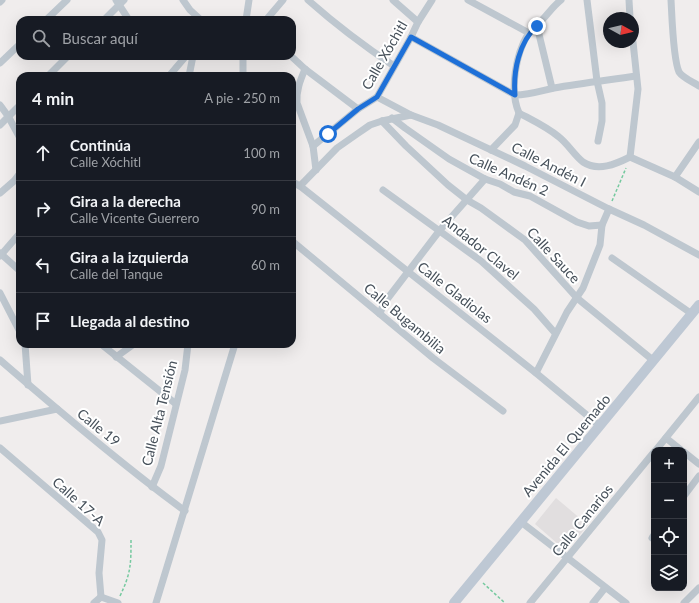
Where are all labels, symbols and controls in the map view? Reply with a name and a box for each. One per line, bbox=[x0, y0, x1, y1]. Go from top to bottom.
north arrow bbox=[603, 12, 639, 48]
search box bbox=[16, 16, 296, 60]
route end bbox=[528, 17, 546, 35]
street label: Calle Xóchitl bbox=[358, 18, 410, 92]
icon: search bbox=[30, 27, 52, 49]
text: Buscar aquí bbox=[62, 29, 138, 47]
text: 4 min bbox=[32, 88, 74, 109]
text: A pie · 250 m bbox=[204, 90, 280, 106]
route start bbox=[319, 125, 337, 143]
text: Continúa bbox=[70, 136, 131, 154]
street label: Calle Andén I bbox=[509, 138, 589, 190]
icon: ahead bbox=[32, 142, 54, 164]
text: 100 m bbox=[243, 145, 280, 161]
street label: Calle Andén 2 bbox=[467, 149, 551, 199]
text: Calle Xóchitl bbox=[70, 154, 141, 170]
text: Gira a la derecha bbox=[70, 192, 181, 210]
icon: right bbox=[32, 198, 54, 220]
text: 90 m bbox=[251, 201, 280, 217]
text: Calle Vicente Guerrero bbox=[70, 210, 199, 226]
street label: Andador Clavel bbox=[439, 211, 523, 283]
street label: Calle Sauce bbox=[524, 224, 584, 286]
text: Gira a la izquierda bbox=[70, 248, 189, 266]
icon: left bbox=[32, 254, 54, 276]
text: 60 m bbox=[251, 257, 280, 273]
street label: Calle Gladiolas bbox=[414, 258, 496, 326]
text: Calle del Tanque bbox=[70, 266, 163, 282]
street label: Calle Bugambilia bbox=[361, 279, 449, 357]
icon: arrive bbox=[32, 310, 54, 332]
text: Llegada al destino bbox=[70, 312, 190, 330]
street label: Calle Alta Tensión bbox=[138, 358, 180, 468]
street label: Avenida El Quemado bbox=[518, 390, 614, 500]
street label: Calle 19 bbox=[74, 405, 124, 449]
map controls bbox=[651, 447, 687, 591]
button: + bbox=[651, 447, 687, 483]
street label: Calle 17-A bbox=[49, 473, 109, 529]
street label: Calle Canarios bbox=[548, 481, 616, 559]
button: − bbox=[651, 483, 687, 519]
button: locate bbox=[651, 519, 687, 555]
button: layers bbox=[651, 555, 687, 591]

